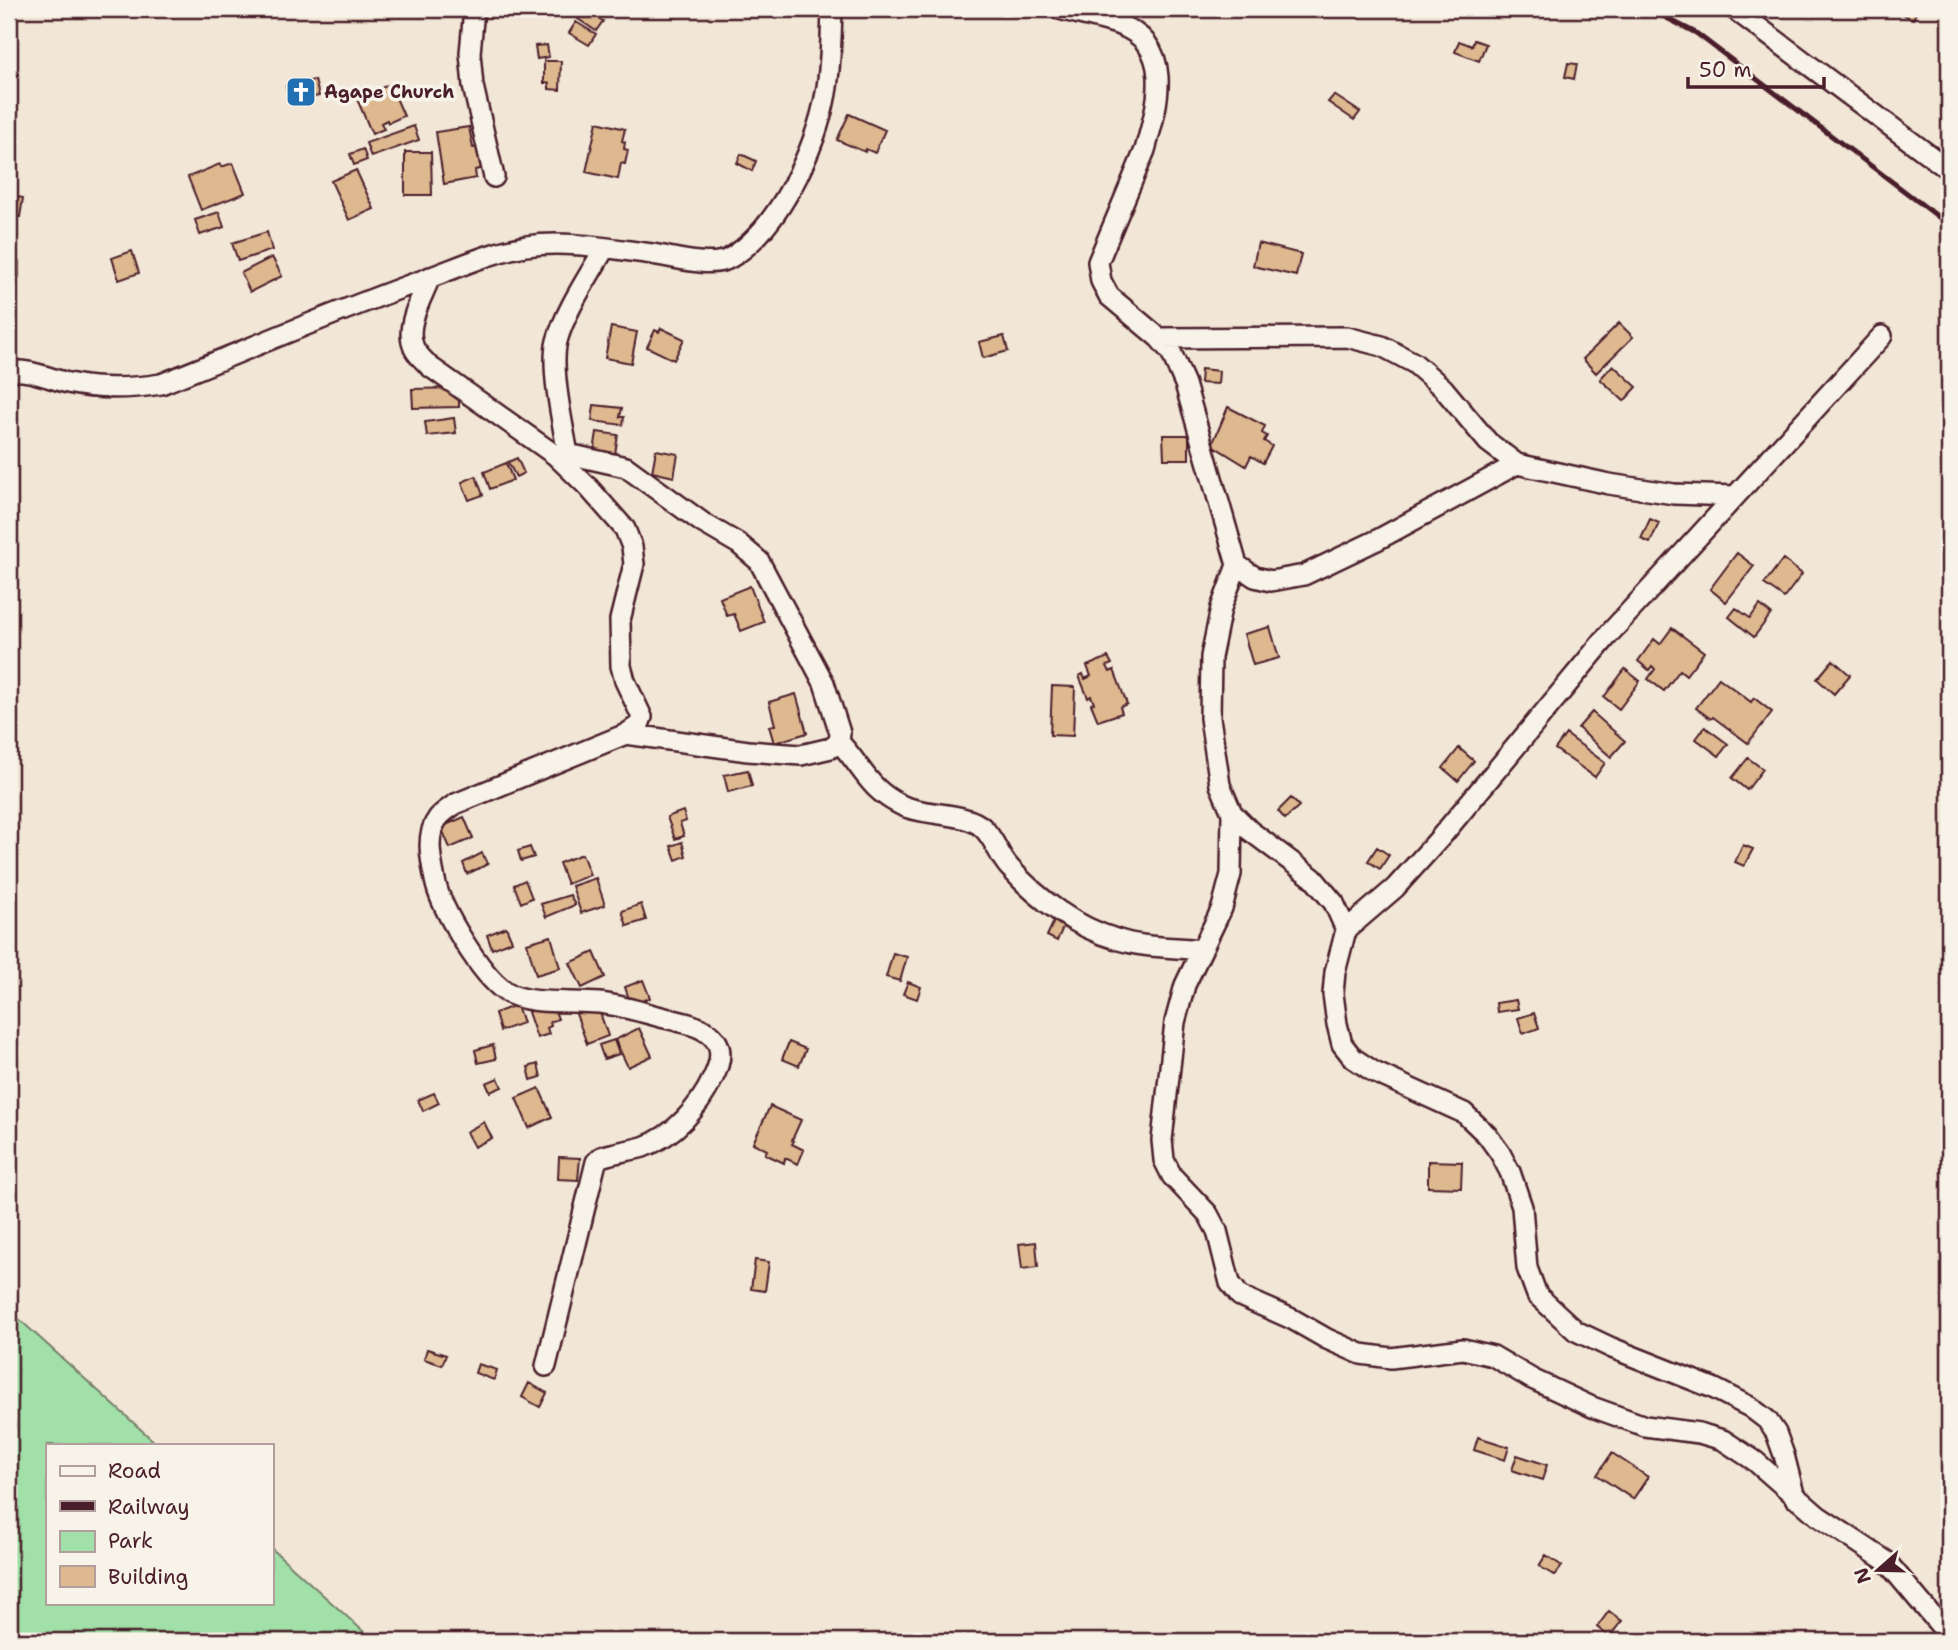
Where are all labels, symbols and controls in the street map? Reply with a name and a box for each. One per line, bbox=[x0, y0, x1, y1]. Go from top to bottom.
scale bar bbox=[1688, 46, 1825, 90]
text: 50 m bbox=[1699, 56, 1752, 84]
church icon: Agape Church bbox=[284, 75, 318, 109]
place label: Agape Church bbox=[324, 80, 454, 104]
legend bbox=[46, 1444, 273, 1604]
text: Road bbox=[108, 1457, 161, 1485]
text: Railway bbox=[108, 1493, 190, 1521]
text: Park bbox=[108, 1527, 153, 1555]
north arrow bbox=[1842, 1534, 1912, 1604]
text: Building bbox=[108, 1563, 188, 1591]
text: N bbox=[1848, 1564, 1877, 1587]

